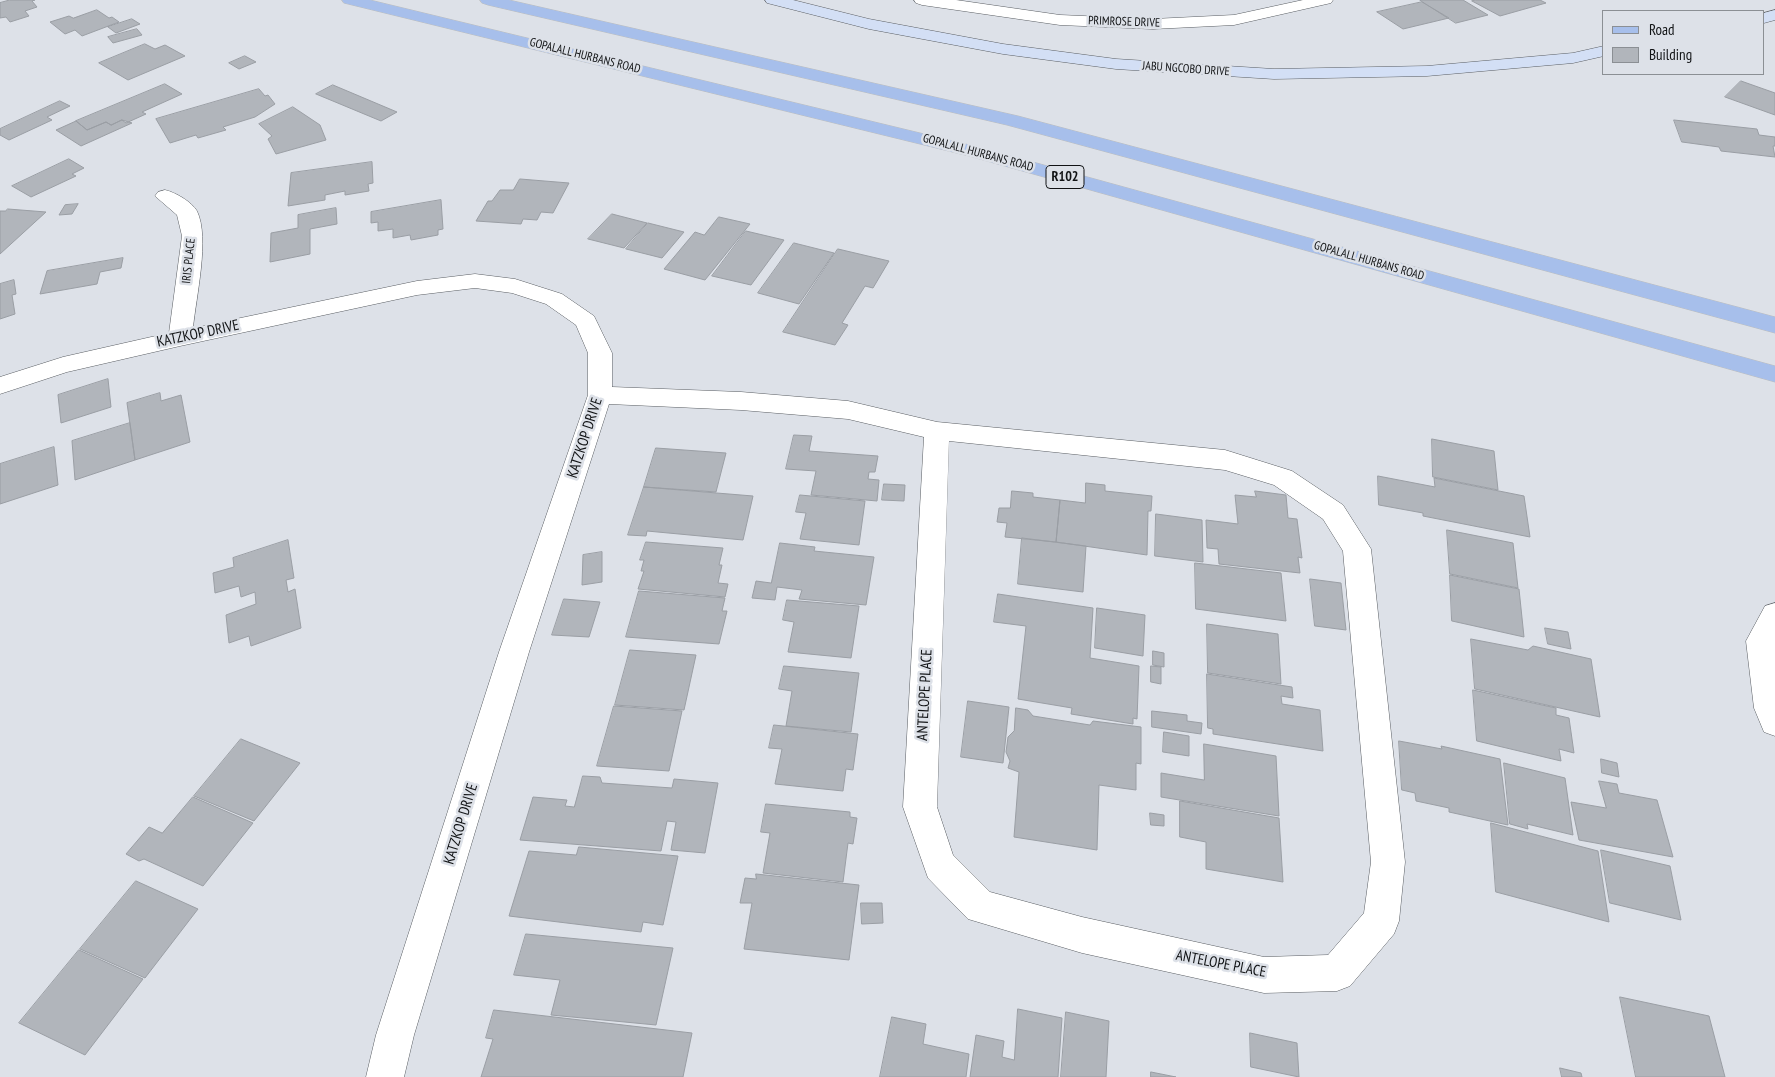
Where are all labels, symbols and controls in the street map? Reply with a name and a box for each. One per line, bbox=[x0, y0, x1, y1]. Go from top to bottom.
legend bbox=[1602, 10, 1765, 75]
street label: PRIMROSE DRIVE bbox=[1088, 14, 1160, 30]
text: Road bbox=[1649, 20, 1675, 39]
street label: GOPALALL HURBANS ROAD bbox=[528, 35, 642, 77]
text: Building bbox=[1649, 45, 1692, 64]
street label: JABU NGCOBO DRIVE bbox=[1142, 59, 1230, 79]
street label: GOPALALL HURBANS ROAD bbox=[921, 131, 1035, 175]
road number: R102 bbox=[1046, 166, 1084, 188]
street label: IRIS PLACE bbox=[179, 238, 199, 284]
street label: GOPALALL HURBANS ROAD bbox=[1312, 238, 1426, 284]
street label: KATZKOP DRIVE bbox=[155, 317, 241, 351]
street label: KATZKOP DRIVE bbox=[564, 396, 606, 480]
street label: ANTELOPE PLACE bbox=[914, 649, 936, 741]
street label: KATZKOP DRIVE bbox=[440, 781, 482, 867]
street label: ANTELOPE PLACE bbox=[1174, 946, 1268, 982]

